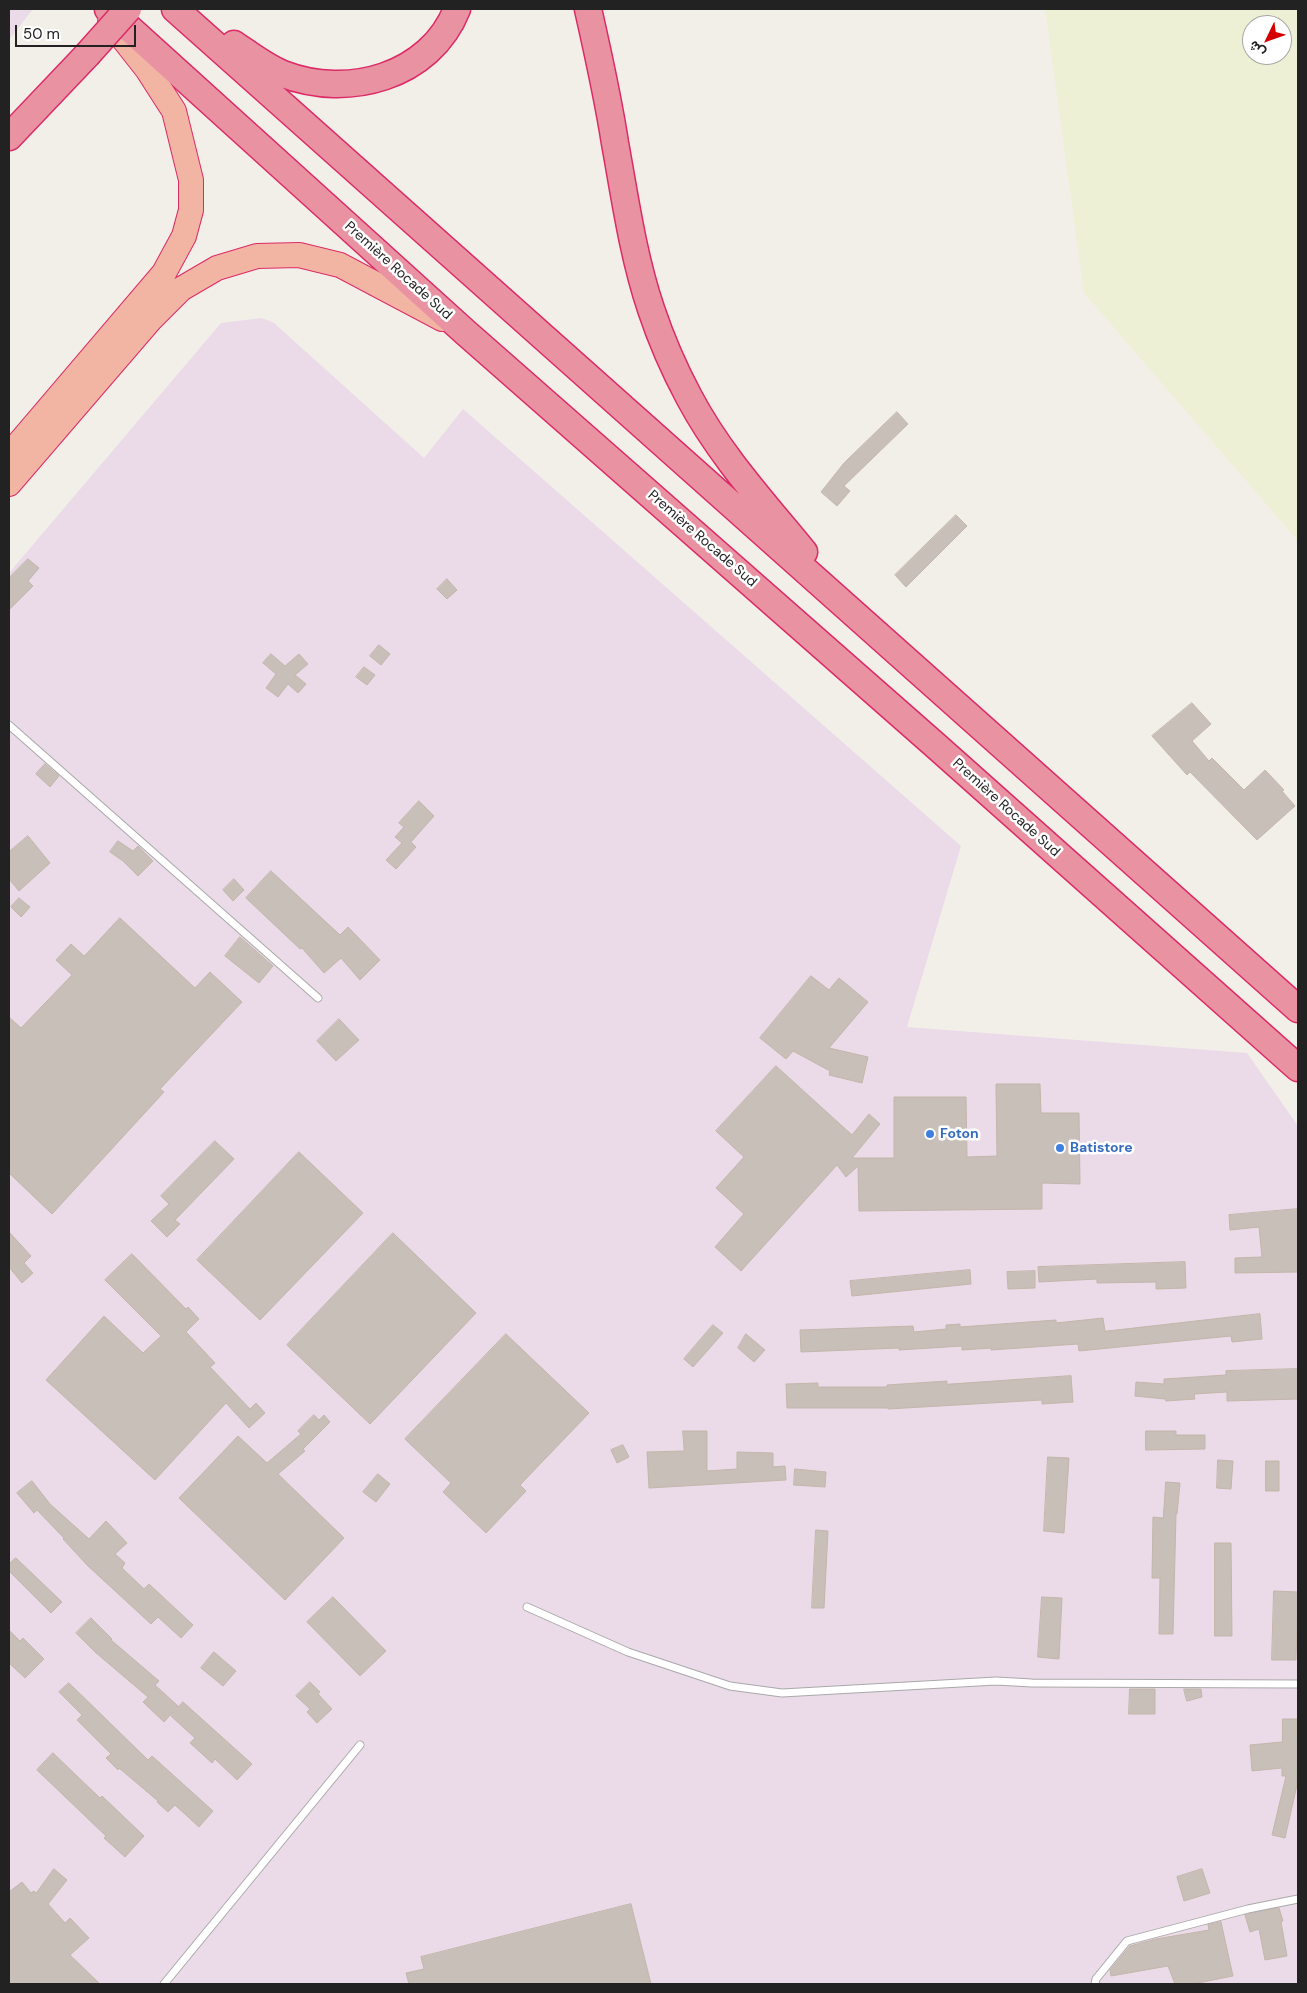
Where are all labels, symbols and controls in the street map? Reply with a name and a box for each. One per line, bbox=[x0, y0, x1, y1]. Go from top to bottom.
scale bar bbox=[18, 15, 139, 47]
north arrow bbox=[1242, 15, 1292, 65]
text: 50 m bbox=[23, 24, 60, 44]
text: ش bbox=[1244, 37, 1269, 62]
street label: Première Rocade Sud bbox=[341, 218, 455, 324]
street label: Première Rocade Sud bbox=[644, 487, 760, 591]
street label: Première Rocade Sud bbox=[949, 755, 1063, 861]
place label: Foton bbox=[940, 1126, 979, 1142]
marker: Foton bbox=[924, 1128, 936, 1140]
place label: Batistore bbox=[1070, 1140, 1133, 1156]
marker: Batistore bbox=[1054, 1142, 1066, 1154]

